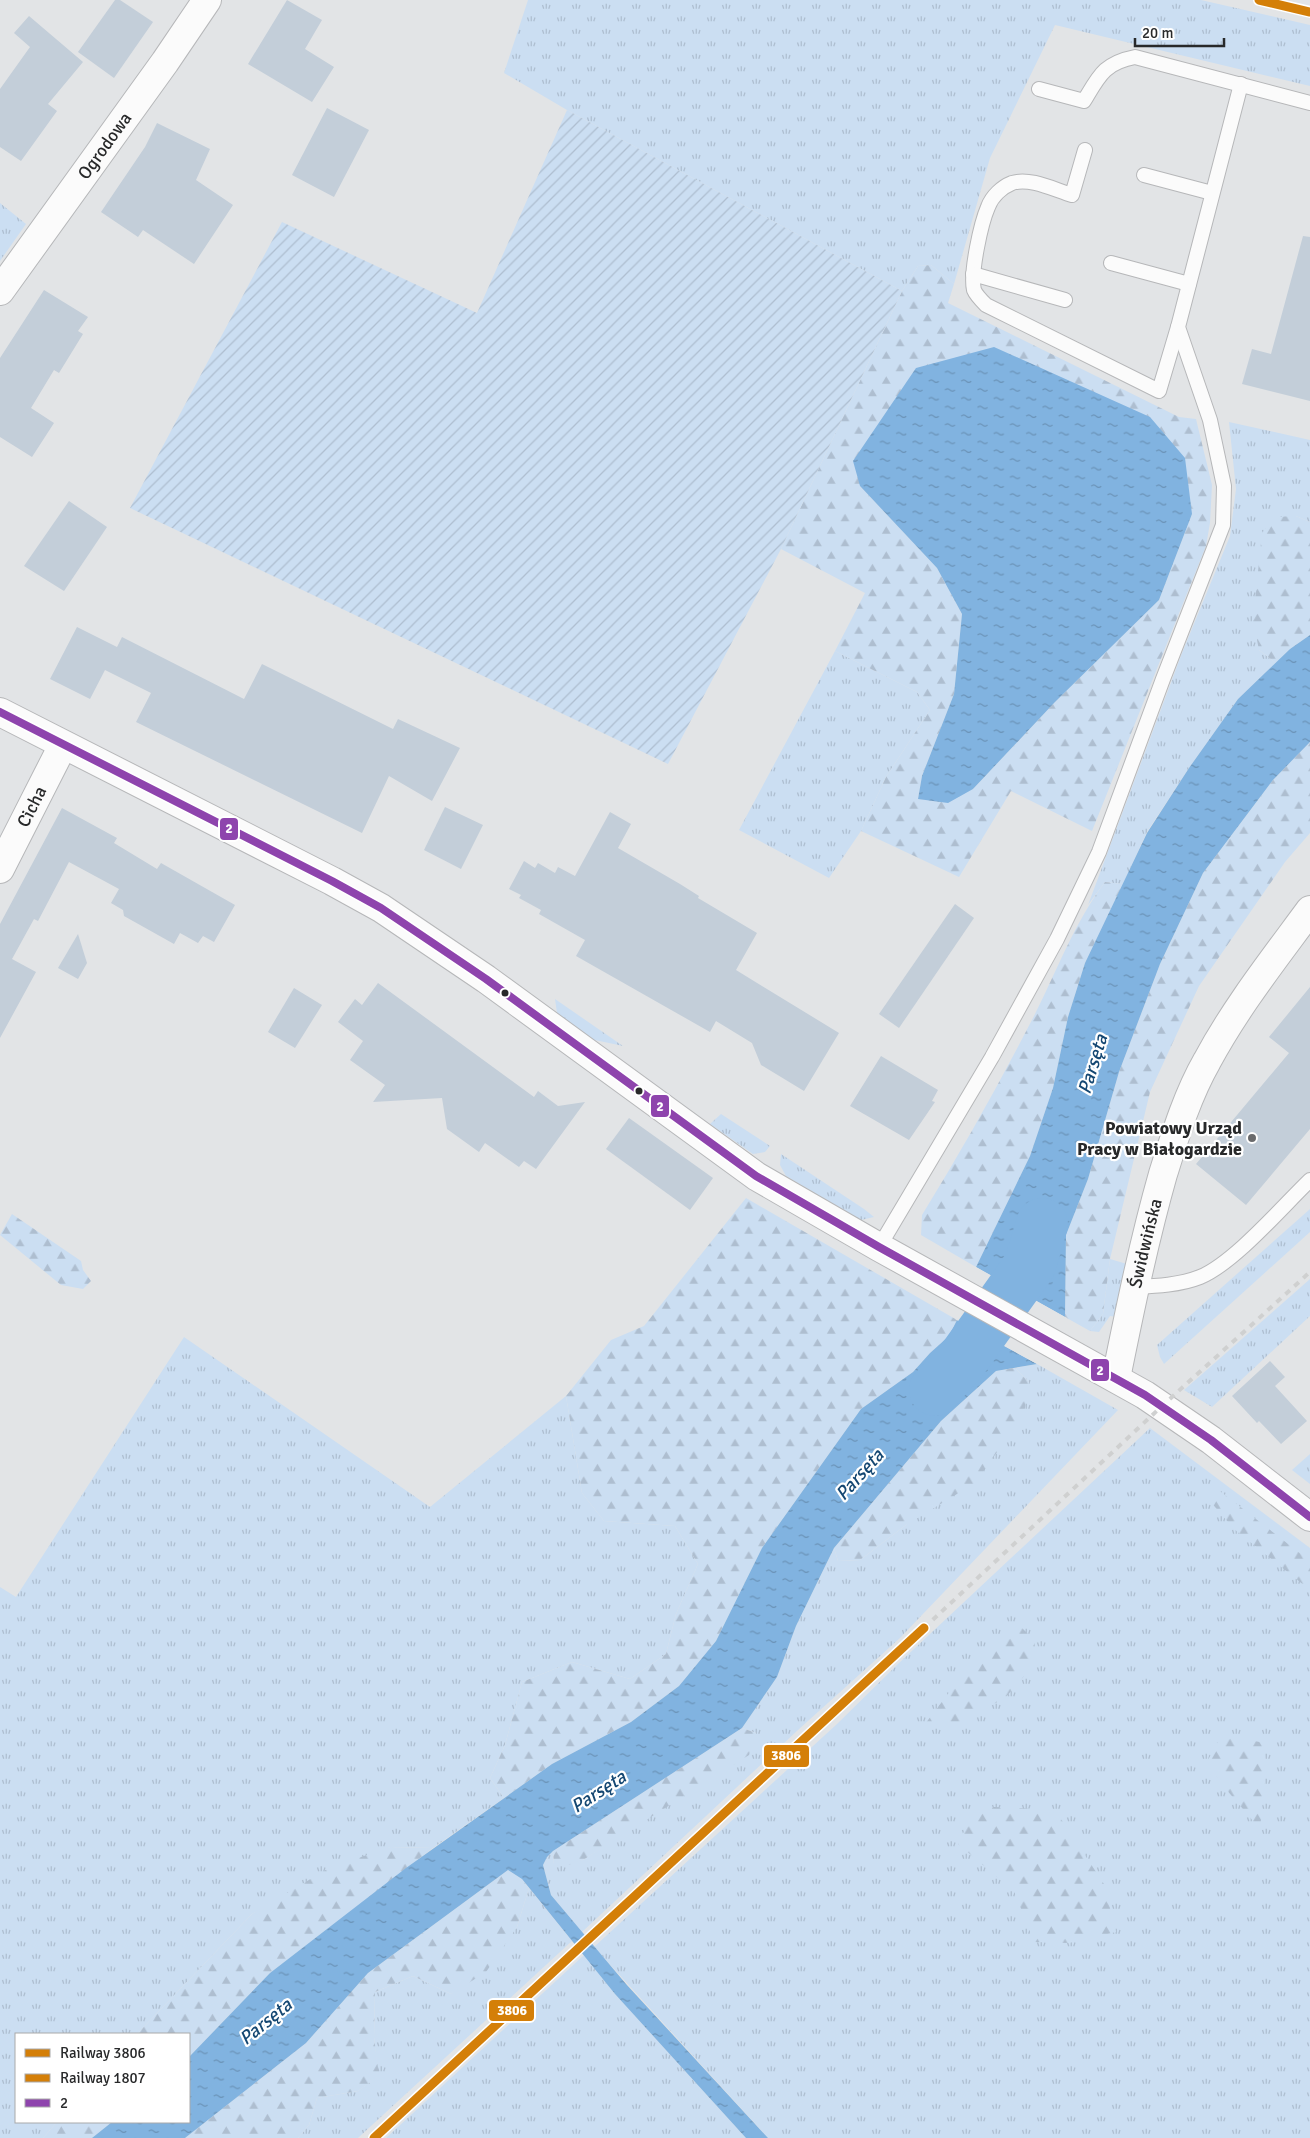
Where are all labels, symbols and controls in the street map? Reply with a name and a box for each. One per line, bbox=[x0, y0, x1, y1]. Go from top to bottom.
scale bar bbox=[1135, 15, 1224, 47]
text: 20 m bbox=[1142, 24, 1173, 42]
street label: Ogrodowa bbox=[73, 108, 136, 184]
street label: Cicha bbox=[12, 782, 51, 831]
line badge: 2 bbox=[219, 817, 239, 841]
text: 2 bbox=[225, 820, 233, 837]
unlabelled marker bbox=[500, 988, 510, 998]
water label: Parsęta bbox=[1073, 1030, 1114, 1097]
unlabelled marker bbox=[634, 1086, 644, 1096]
line badge: 2 bbox=[650, 1094, 670, 1118]
text: 2 bbox=[656, 1098, 664, 1115]
place label: Powiatowy Urząd Pracy w Białogardzie bbox=[1077, 1117, 1242, 1160]
marker: Powiatowy Urząd Pracy w Białogardzie bbox=[1246, 1132, 1258, 1144]
street label: Świdwińska bbox=[1124, 1196, 1167, 1290]
line badge: 2 bbox=[1090, 1358, 1110, 1382]
text: 2 bbox=[1096, 1362, 1104, 1379]
water label: Parsęta bbox=[830, 1443, 890, 1505]
line badge: 3806 bbox=[763, 1744, 810, 1768]
text: 3806 bbox=[771, 1747, 802, 1764]
water label: Parsęta bbox=[566, 1764, 632, 1819]
water label: Parsęta bbox=[234, 1992, 298, 2050]
line badge: 3806 bbox=[488, 1999, 535, 2022]
text: 3806 bbox=[497, 2002, 528, 2019]
legend bbox=[15, 2033, 190, 2123]
text: Railway 3806 bbox=[60, 2044, 146, 2062]
text: Railway 1807 bbox=[60, 2069, 146, 2087]
text: 2 bbox=[60, 2094, 68, 2112]

